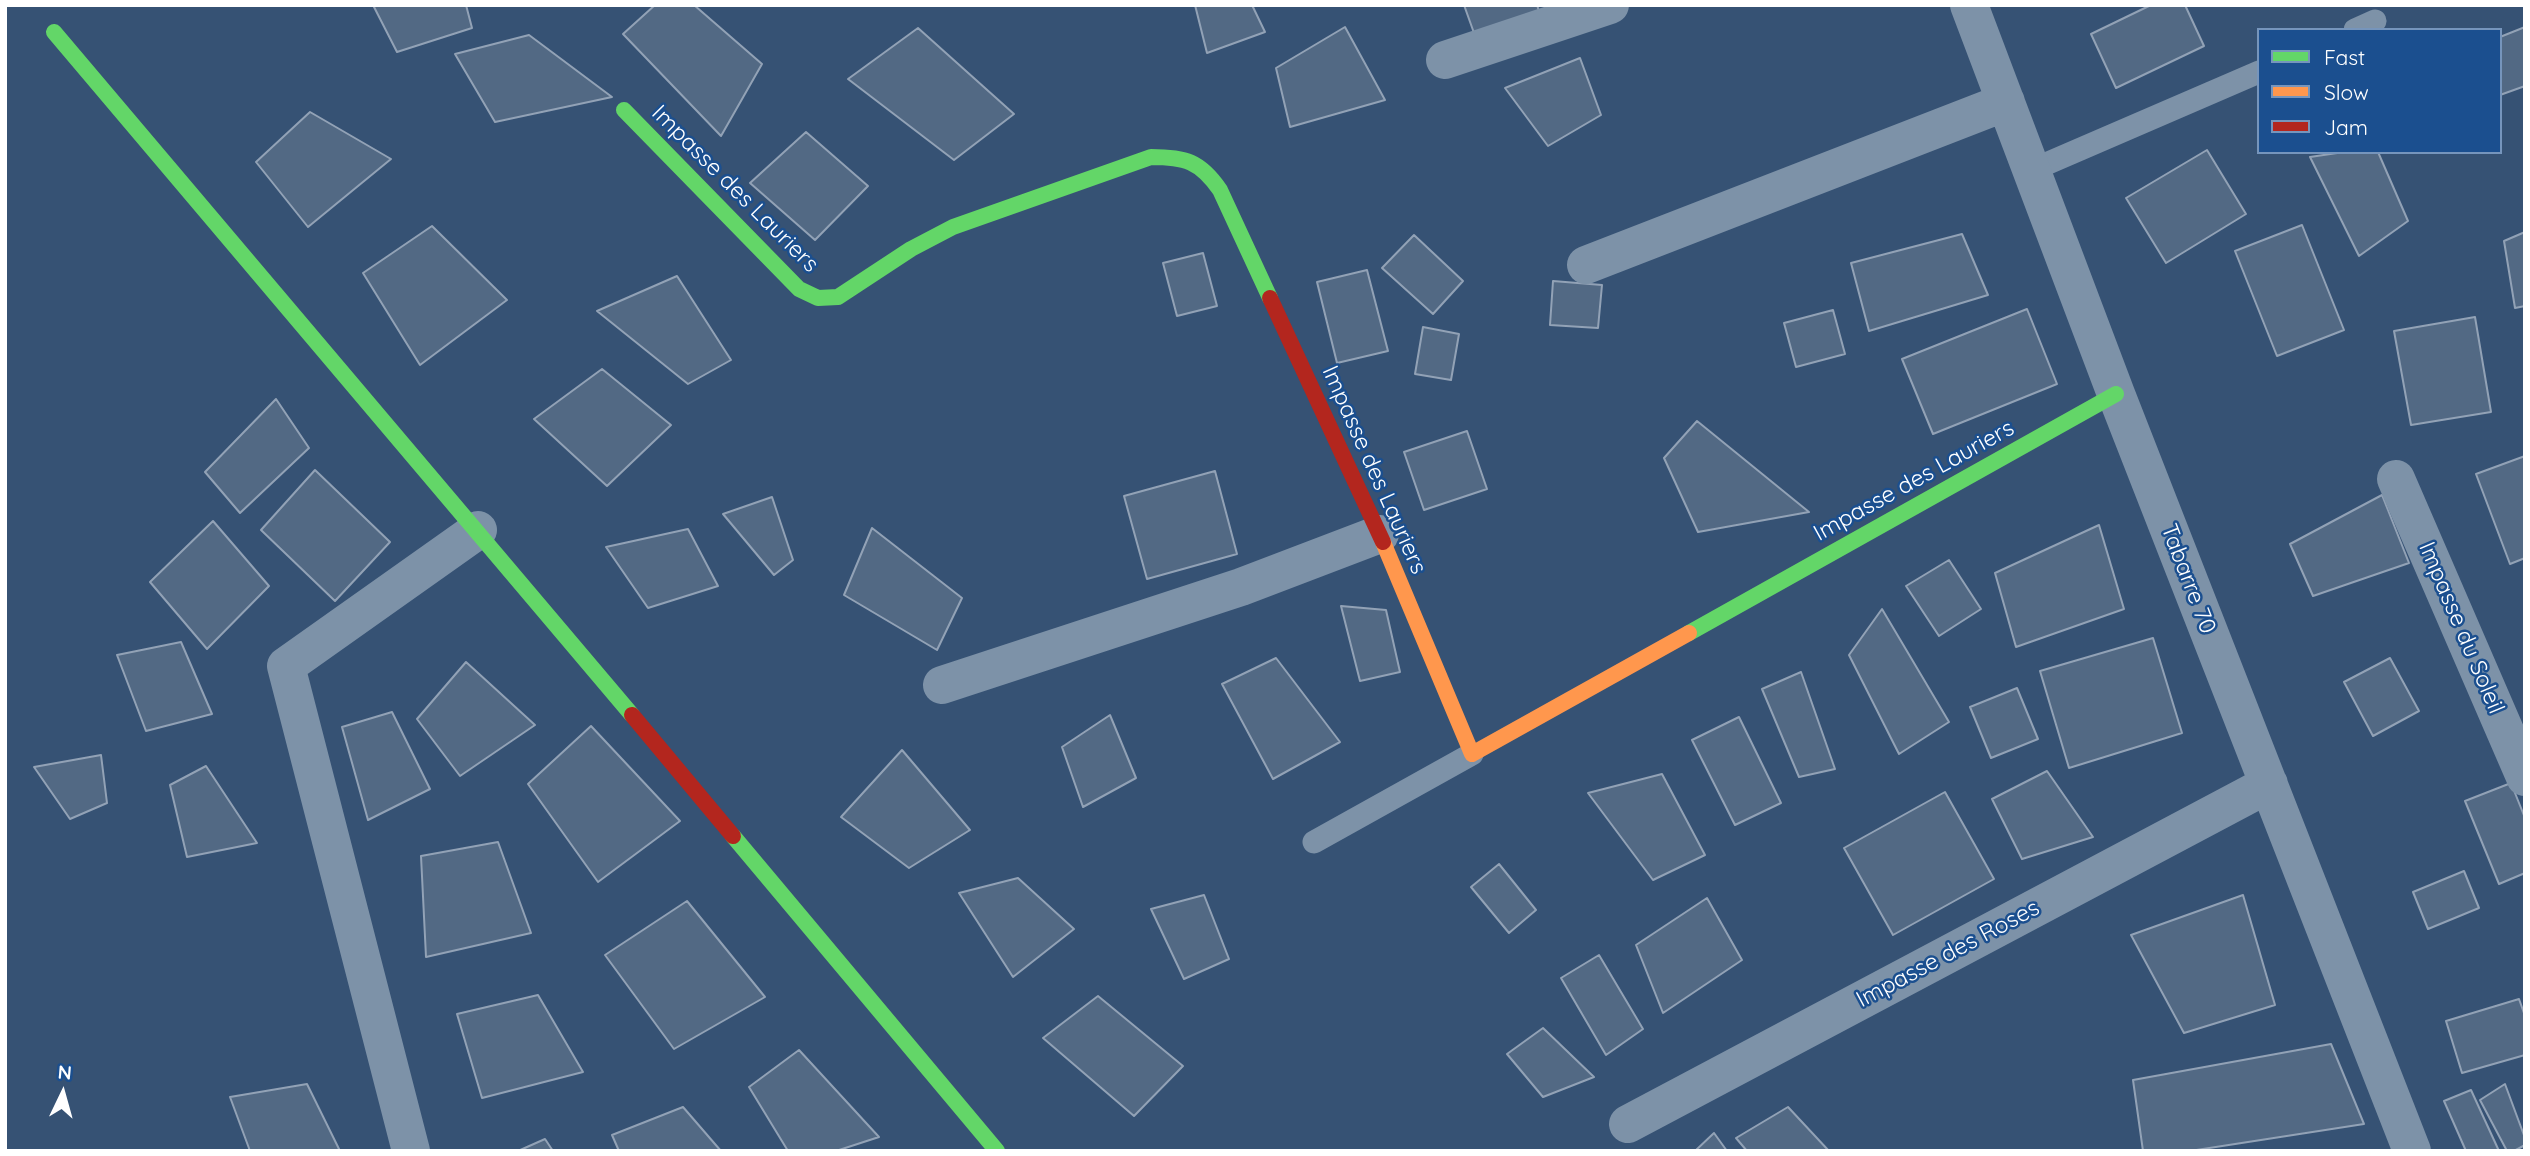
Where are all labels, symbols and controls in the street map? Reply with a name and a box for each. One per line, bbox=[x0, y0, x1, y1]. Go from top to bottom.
legend bbox=[2257, 28, 2502, 154]
text: Fast bbox=[2324, 44, 2365, 70]
text: Slow bbox=[2324, 79, 2369, 105]
street label: Impasse des Lauriers bbox=[646, 100, 824, 278]
text: Jam bbox=[2324, 114, 2368, 140]
street label: Impasse des Lauriers bbox=[1316, 362, 1432, 578]
street label: Impasse des Lauriers bbox=[1809, 414, 2019, 548]
street label: Tabarre 70 bbox=[2154, 520, 2222, 638]
street label: Impasse du Soleil bbox=[2412, 538, 2510, 718]
street label: Impasse des Roses bbox=[1852, 894, 2044, 1014]
north arrow bbox=[28, 1058, 98, 1128]
text: N bbox=[57, 1060, 73, 1085]

